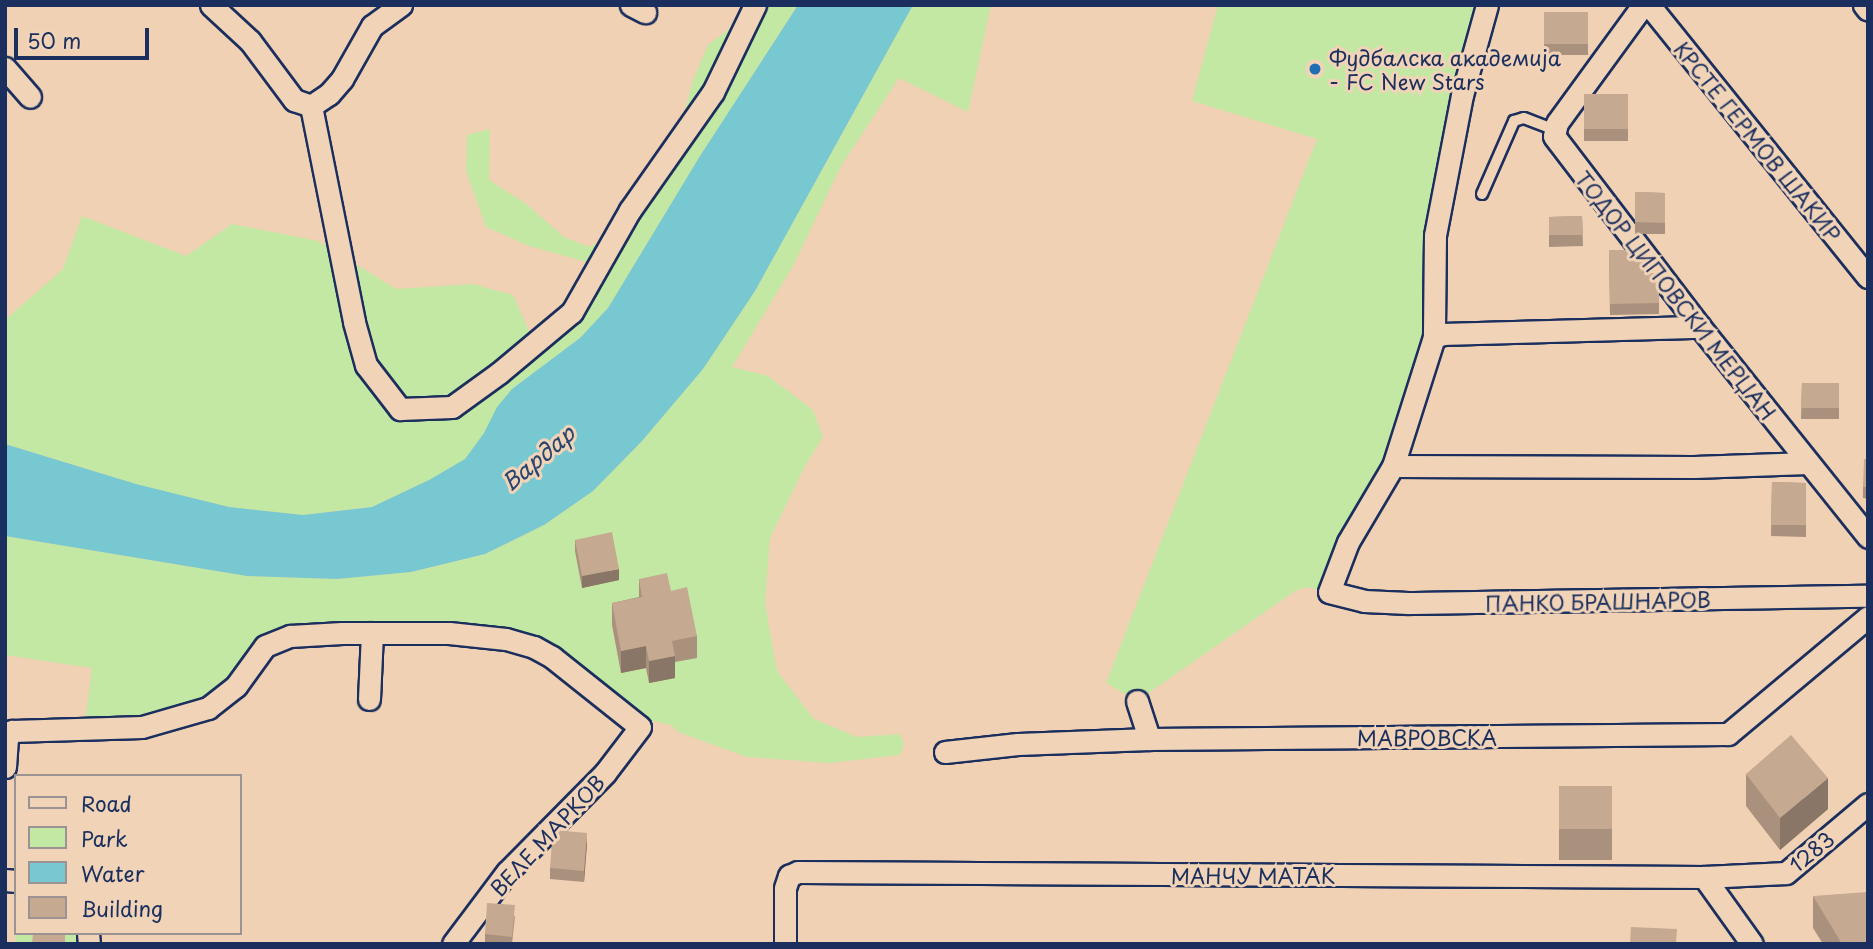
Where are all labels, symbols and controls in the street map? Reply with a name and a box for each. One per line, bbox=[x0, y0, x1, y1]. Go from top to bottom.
scale bar bbox=[18, 14, 152, 58]
text: 50 m bbox=[27, 24, 81, 56]
street label: КРСТЕ ГЕРМОВ ШАКИР bbox=[1669, 35, 1847, 247]
place label: Фудбалска академија - FC New Stars bbox=[1329, 44, 1562, 94]
marker: Фудбалска академија - FC New Stars bbox=[1307, 61, 1323, 77]
street label: ТОДОР ЦИПОВСКИ МЕРЏАН bbox=[1570, 165, 1782, 425]
water label: Вардар bbox=[496, 419, 580, 497]
street label: ПАНКО БРАШНАРОВ bbox=[1484, 586, 1712, 616]
street label: МАВРОВСКА bbox=[1357, 724, 1497, 750]
street label: ВЕЛЕ МАРКОВ bbox=[484, 769, 610, 901]
legend bbox=[14, 774, 242, 935]
text: Road bbox=[81, 787, 132, 819]
text: Park bbox=[81, 822, 128, 854]
street label: 1283 bbox=[1783, 825, 1839, 877]
text: Water bbox=[81, 857, 144, 889]
street label: МАНЧУ МАТАК bbox=[1171, 862, 1335, 888]
text: Building bbox=[81, 892, 163, 924]

